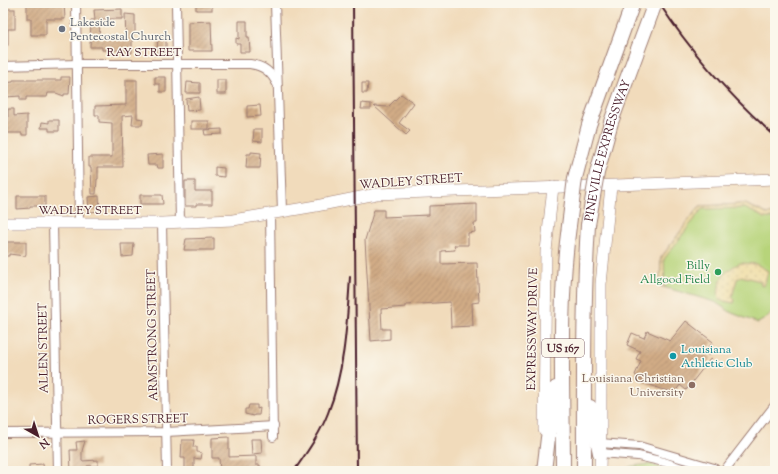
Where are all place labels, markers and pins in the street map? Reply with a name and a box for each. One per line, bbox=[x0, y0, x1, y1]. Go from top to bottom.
place label: Lakeside Pentecostal Church bbox=[70, 14, 171, 46]
marker: Lakeside Pentecostal Church bbox=[57, 24, 67, 34]
place label: Billy Allgood Field bbox=[640, 257, 710, 289]
marker: Billy Allgood Field bbox=[713, 267, 723, 277]
place label: Louisiana Athletic Club bbox=[681, 341, 753, 373]
marker: Louisiana Athletic Club bbox=[668, 351, 678, 361]
place label: Louisiana Christian University bbox=[582, 370, 684, 402]
marker: Louisiana Christian University bbox=[687, 380, 697, 390]

